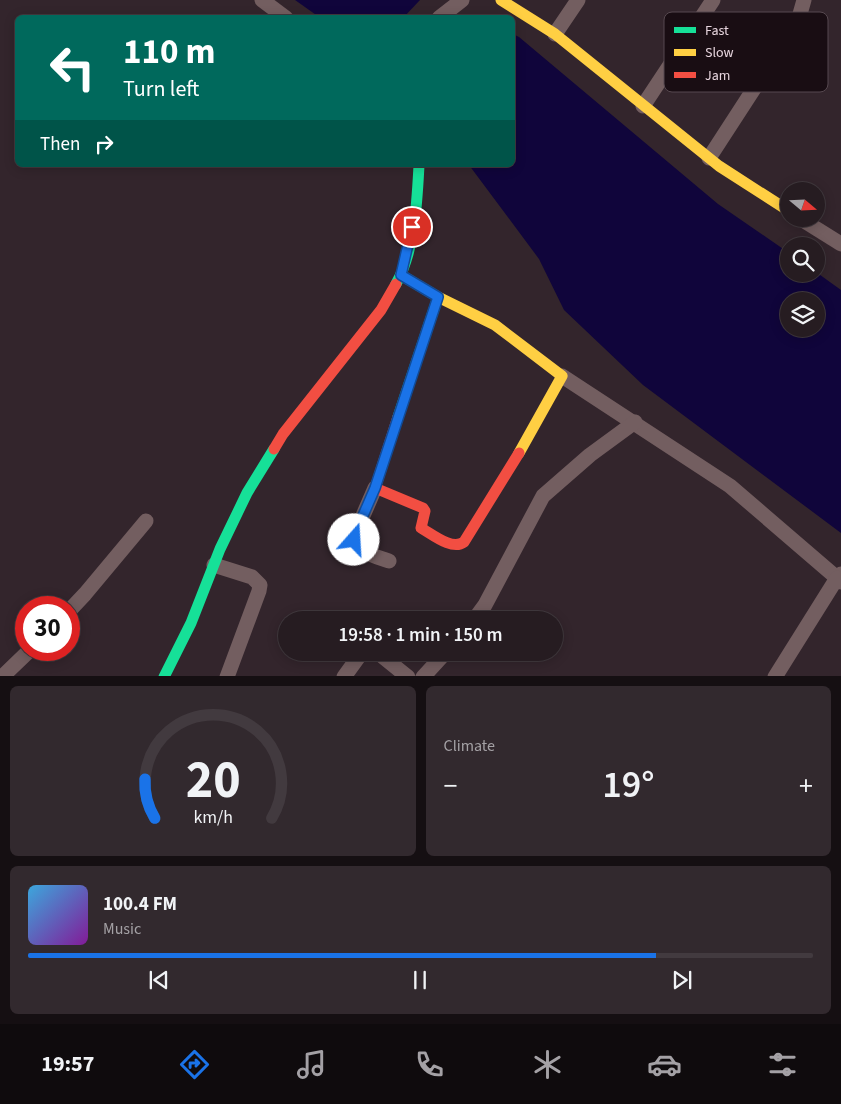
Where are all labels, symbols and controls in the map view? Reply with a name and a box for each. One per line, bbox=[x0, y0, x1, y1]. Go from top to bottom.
legend bbox=[664, 12, 828, 92]
text: Fast bbox=[705, 21, 729, 41]
text: 110 m bbox=[123, 27, 215, 77]
icon: left bbox=[40, 35, 105, 100]
text: Slow bbox=[705, 43, 734, 63]
text: Jam bbox=[705, 66, 730, 86]
text: Turn left bbox=[123, 73, 199, 105]
icon: right bbox=[90, 130, 118, 158]
text: Then bbox=[40, 131, 80, 158]
north arrow bbox=[780, 182, 825, 228]
map controls bbox=[780, 182, 825, 337]
pin bbox=[391, 206, 433, 248]
icon: arrive bbox=[398, 213, 426, 241]
button: search bbox=[780, 237, 825, 282]
button: layers bbox=[780, 292, 825, 337]
position arrow bbox=[327, 513, 379, 565]
speed limit sign: 30 bbox=[15, 596, 80, 661]
text: 19:58 · 1 min · 150 m bbox=[338, 622, 503, 649]
text: Climate bbox=[444, 735, 495, 757]
text: 20 bbox=[185, 744, 240, 818]
text: 19° bbox=[602, 758, 654, 812]
text: − bbox=[444, 766, 457, 806]
text: + bbox=[799, 766, 813, 806]
text: km/h bbox=[193, 805, 233, 830]
text: 100.4 FM bbox=[103, 891, 177, 918]
text: Music bbox=[103, 918, 141, 940]
icon: previous bbox=[145, 966, 173, 994]
icon: pause bbox=[406, 966, 434, 994]
icon: next bbox=[668, 966, 696, 994]
icon: directions bbox=[177, 1047, 212, 1082]
icon: music bbox=[294, 1047, 329, 1082]
icon: phone bbox=[412, 1047, 447, 1082]
icon: climate bbox=[530, 1047, 565, 1082]
icon: car bbox=[647, 1047, 682, 1082]
icon: filters bbox=[765, 1047, 800, 1082]
text: 19:57 bbox=[41, 1048, 94, 1080]

